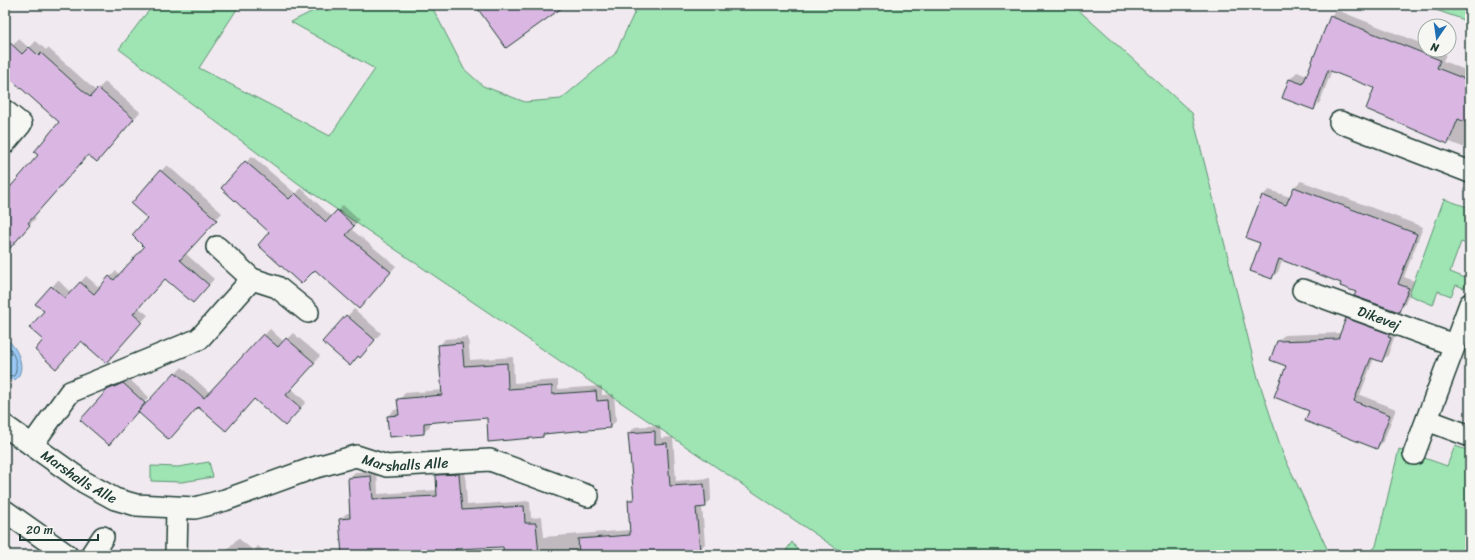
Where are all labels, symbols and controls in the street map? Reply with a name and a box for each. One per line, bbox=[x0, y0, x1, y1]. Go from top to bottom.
north arrow bbox=[1417, 18, 1457, 58]
text: N bbox=[1429, 37, 1442, 58]
street label: Dikevej bbox=[1354, 299, 1405, 338]
street label: Marshalls Alle bbox=[35, 443, 122, 511]
street label: Marshalls Alle bbox=[359, 447, 449, 479]
scale bar bbox=[20, 516, 98, 542]
text: 20 m bbox=[26, 519, 53, 541]

